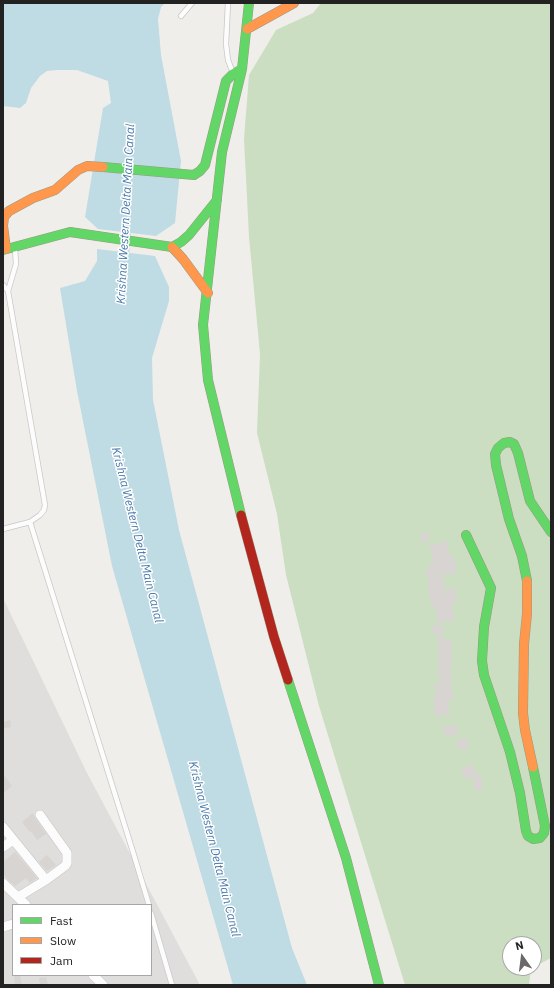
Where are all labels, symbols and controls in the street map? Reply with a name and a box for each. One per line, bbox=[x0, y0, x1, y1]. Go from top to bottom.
water label: Krishna Western Delta Main Canal bbox=[114, 124, 138, 304]
water label: Krishna Western Delta Main Canal bbox=[108, 446, 166, 624]
water label: Krishna Western Delta Main Canal bbox=[185, 760, 243, 938]
legend bbox=[12, 904, 152, 976]
text: Fast bbox=[50, 913, 73, 928]
text: Slow bbox=[50, 933, 76, 948]
north arrow bbox=[502, 936, 542, 976]
text: N bbox=[514, 938, 525, 953]
text: Jam bbox=[50, 953, 73, 968]

